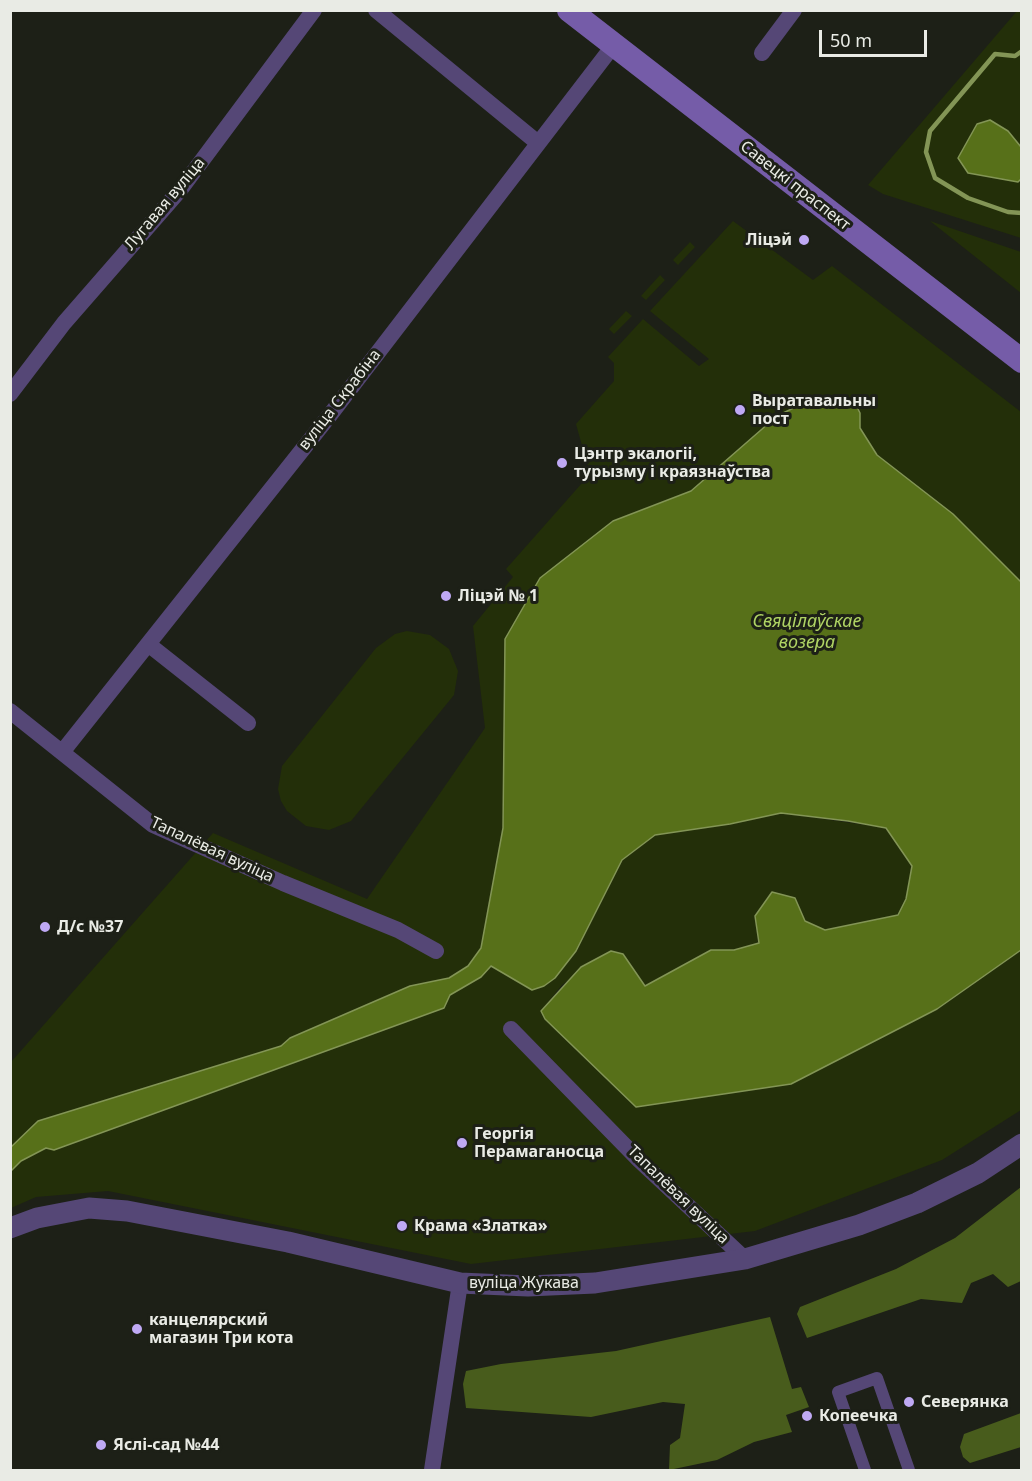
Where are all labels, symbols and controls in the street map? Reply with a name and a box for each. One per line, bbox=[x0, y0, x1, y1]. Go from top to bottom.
scale bar bbox=[822, 18, 930, 56]
text: 50 m bbox=[830, 28, 872, 52]
street label: Савецкі праспект bbox=[736, 137, 854, 235]
street label: Лугавая вуліца bbox=[121, 154, 209, 254]
place label: Ліцэй bbox=[746, 230, 792, 250]
marker: Ліцэй bbox=[797, 233, 811, 247]
street label: вуліца Скрабіна bbox=[295, 346, 385, 454]
place label: Выратавальны пост bbox=[752, 391, 876, 429]
marker: Выратавальны пост bbox=[733, 403, 747, 417]
place label: Цэнтр экалогіі, турызму і краязнаўства bbox=[574, 444, 771, 482]
marker: Цэнтр экалогіі, турызму і краязнаўства bbox=[555, 456, 569, 470]
place label: Ліцэй № 1 bbox=[458, 586, 538, 606]
marker: Ліцэй № 1 bbox=[439, 589, 453, 603]
water label: Свяцілаўскае возера bbox=[753, 611, 861, 654]
street label: Тапалёвая вуліца bbox=[147, 813, 277, 887]
place label: Д/с №37 bbox=[57, 917, 123, 937]
marker: Д/с №37 bbox=[38, 920, 52, 934]
place label: Георгія Перамаганосца bbox=[474, 1124, 604, 1162]
marker: Георгія Перамаганосца bbox=[455, 1136, 469, 1150]
street label: Тапалёвая вуліца bbox=[623, 1142, 733, 1248]
place label: Крама «Златка» bbox=[414, 1216, 548, 1236]
marker: Крама «Златка» bbox=[395, 1219, 409, 1233]
street label: вуліца Жукава bbox=[469, 1273, 579, 1293]
place label: канцелярский магазин Три кота bbox=[149, 1310, 294, 1348]
marker: канцелярский магазин Три кота bbox=[130, 1322, 144, 1336]
place label: Северянка bbox=[921, 1392, 1009, 1412]
marker: Северянка bbox=[902, 1395, 916, 1409]
place label: Копеечка bbox=[819, 1406, 898, 1426]
marker: Копеечка bbox=[800, 1409, 814, 1423]
place label: Яслі-сад №44 bbox=[113, 1435, 219, 1455]
marker: Яслі-сад №44 bbox=[94, 1438, 108, 1452]

